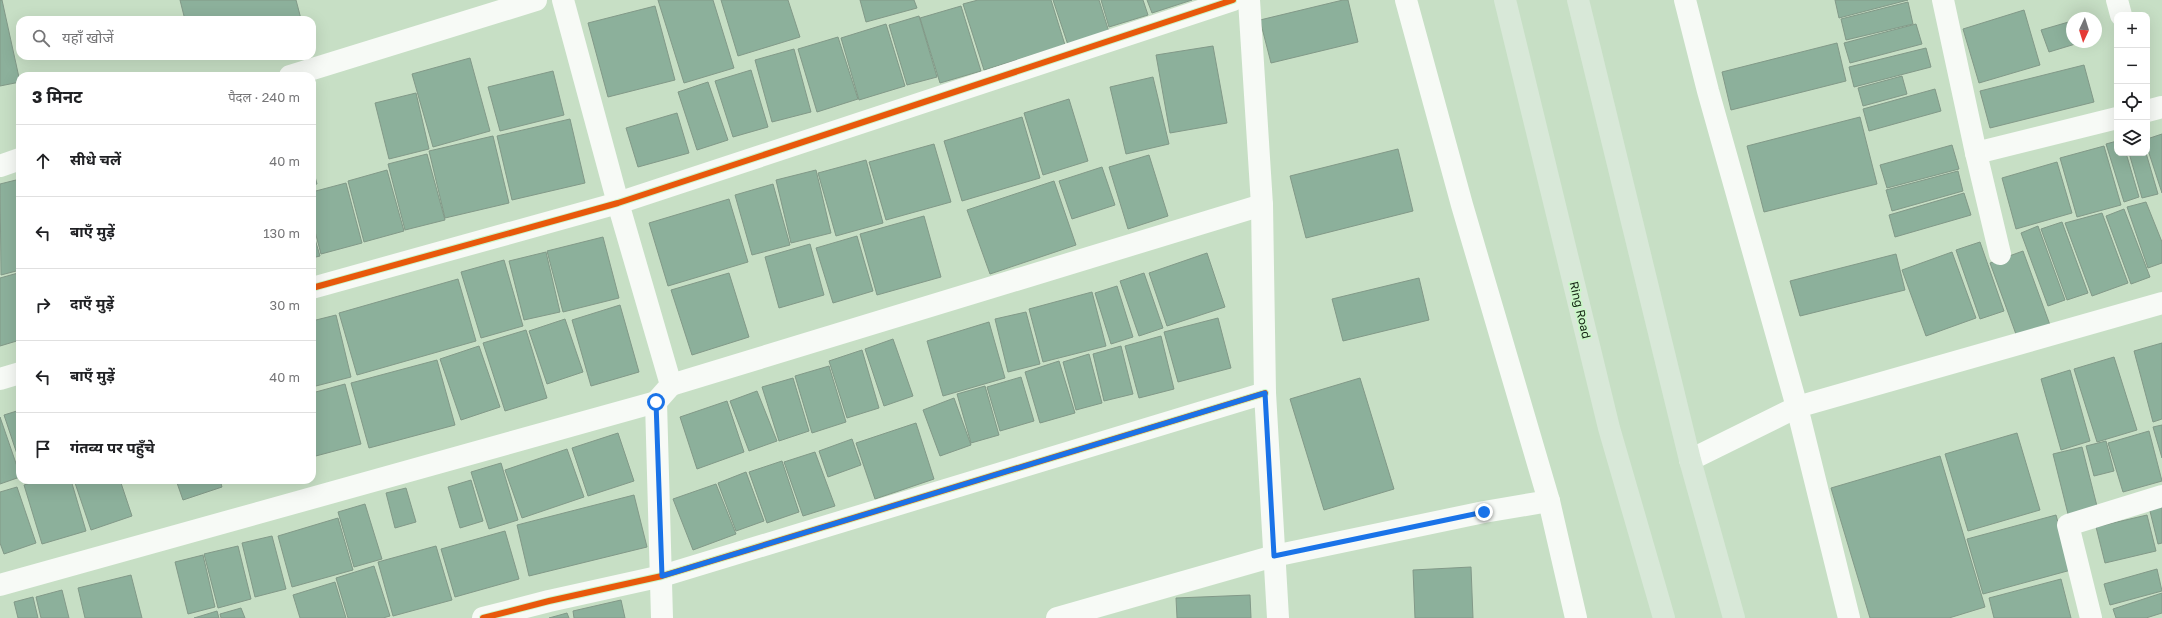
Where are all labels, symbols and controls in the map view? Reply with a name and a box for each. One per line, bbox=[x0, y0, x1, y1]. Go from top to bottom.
north arrow bbox=[2066, 12, 2102, 48]
map controls bbox=[2114, 12, 2150, 156]
button: + bbox=[2114, 12, 2150, 48]
search box bbox=[16, 16, 316, 60]
icon: search bbox=[30, 27, 52, 49]
text: यहाँ खोजें bbox=[62, 28, 114, 46]
button: − bbox=[2114, 48, 2150, 84]
button: locate bbox=[2114, 84, 2150, 120]
text: 3 मिनट bbox=[32, 86, 82, 107]
text: पैदल · 240 m bbox=[228, 89, 300, 105]
button: layers bbox=[2114, 120, 2150, 156]
icon: ahead bbox=[32, 150, 54, 172]
text: सीधे चलें bbox=[70, 150, 121, 168]
text: 40 m bbox=[269, 153, 300, 169]
icon: left bbox=[32, 222, 54, 244]
text: बाएँ मुड़ें bbox=[70, 222, 115, 240]
text: 130 m bbox=[263, 225, 300, 241]
street label: Ring Road bbox=[1567, 280, 1594, 340]
icon: right bbox=[32, 294, 54, 316]
text: दाएँ मुड़ें bbox=[70, 294, 114, 312]
text: 30 m bbox=[270, 297, 300, 313]
icon: left bbox=[32, 366, 54, 388]
text: बाएँ मुड़ें bbox=[70, 366, 115, 384]
text: 40 m bbox=[269, 369, 300, 385]
route start bbox=[647, 393, 665, 411]
icon: arrive bbox=[32, 438, 54, 460]
text: गंतव्य पर पहुँचे bbox=[70, 438, 155, 456]
route end bbox=[1475, 503, 1493, 521]

